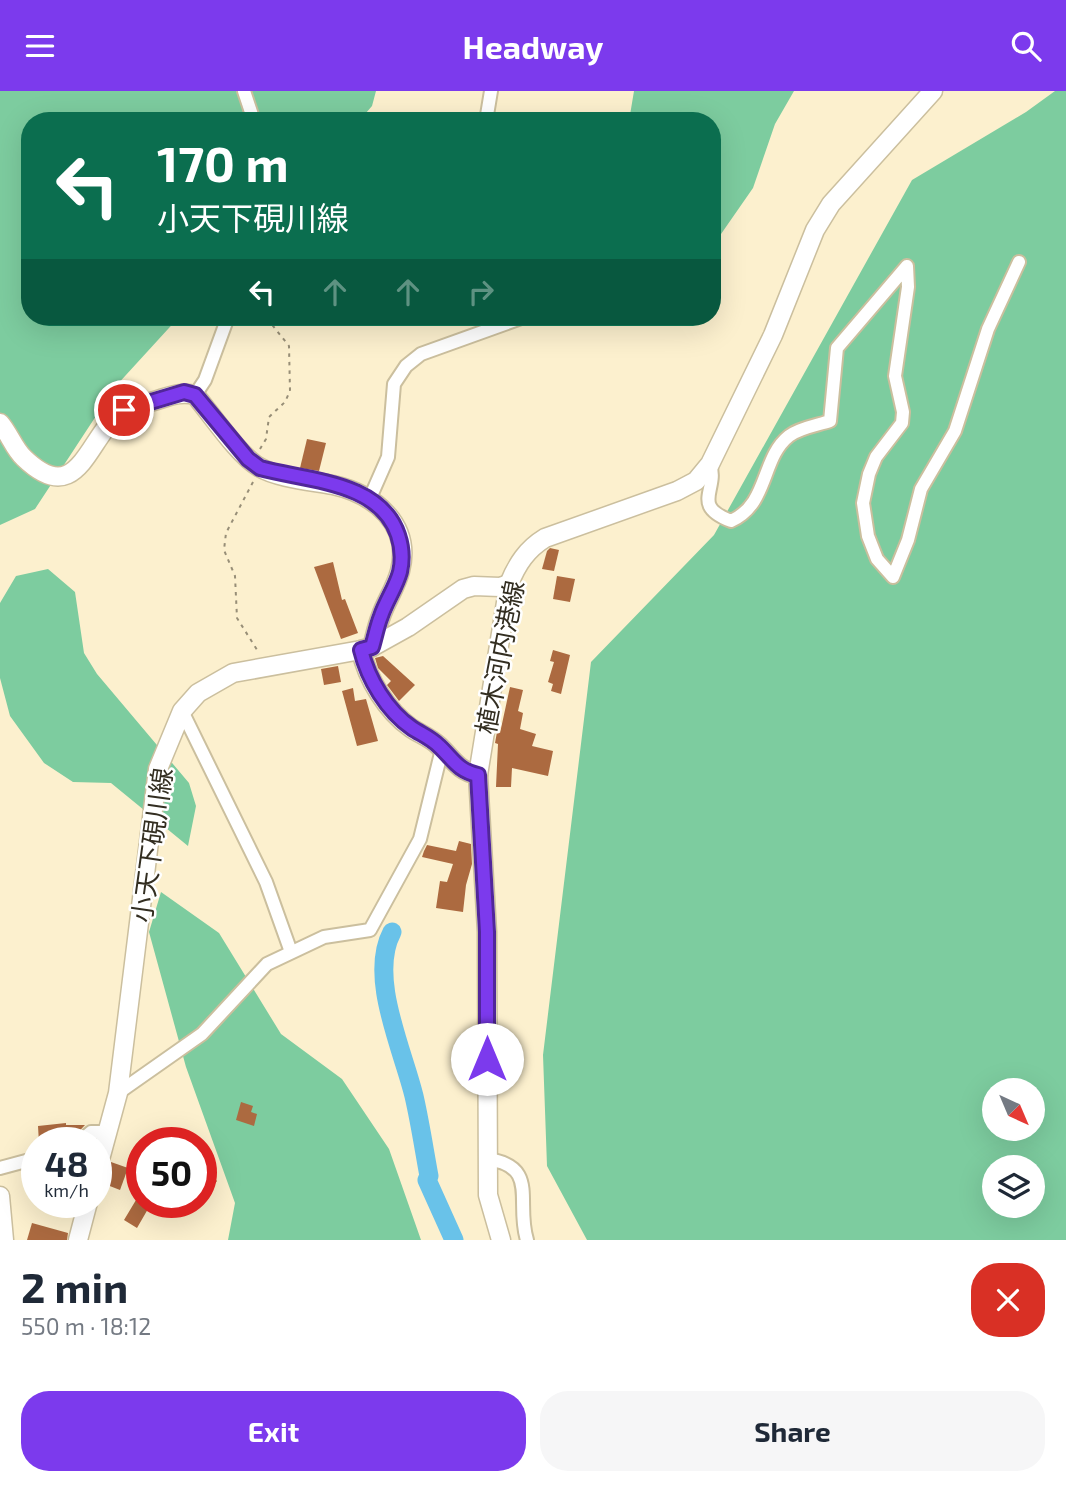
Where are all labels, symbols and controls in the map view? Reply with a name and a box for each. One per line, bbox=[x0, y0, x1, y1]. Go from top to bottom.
icon: menu bbox=[21, 27, 59, 65]
text: Headway bbox=[463, 27, 603, 65]
icon: search bbox=[1007, 27, 1045, 65]
text: 170 m bbox=[157, 133, 289, 192]
icon: left bbox=[42, 140, 133, 231]
text: 小天下硯川線 bbox=[157, 198, 349, 236]
icon: left bbox=[243, 273, 281, 311]
icon: ahead bbox=[316, 273, 354, 311]
icon: ahead bbox=[389, 273, 427, 311]
icon: right bbox=[462, 273, 500, 311]
pin bbox=[94, 380, 154, 440]
icon: arrive bbox=[105, 391, 143, 429]
street label: 植木河内港線 bbox=[469, 577, 529, 737]
street label: 小天下硯川線 bbox=[125, 766, 177, 924]
position arrow bbox=[450, 1022, 524, 1096]
north arrow bbox=[982, 1078, 1045, 1141]
map controls bbox=[982, 1078, 1045, 1218]
speed limit sign: 50 bbox=[126, 1127, 217, 1218]
text: 48 bbox=[44, 1142, 89, 1184]
button: layers bbox=[982, 1155, 1045, 1218]
text: km/h bbox=[44, 1179, 89, 1201]
text: 2 min bbox=[21, 1261, 128, 1311]
button: close bbox=[971, 1263, 1045, 1337]
text: 550 m · 18:12 bbox=[21, 1312, 151, 1340]
button: Exit bbox=[21, 1391, 526, 1471]
button: Share bbox=[540, 1391, 1045, 1471]

